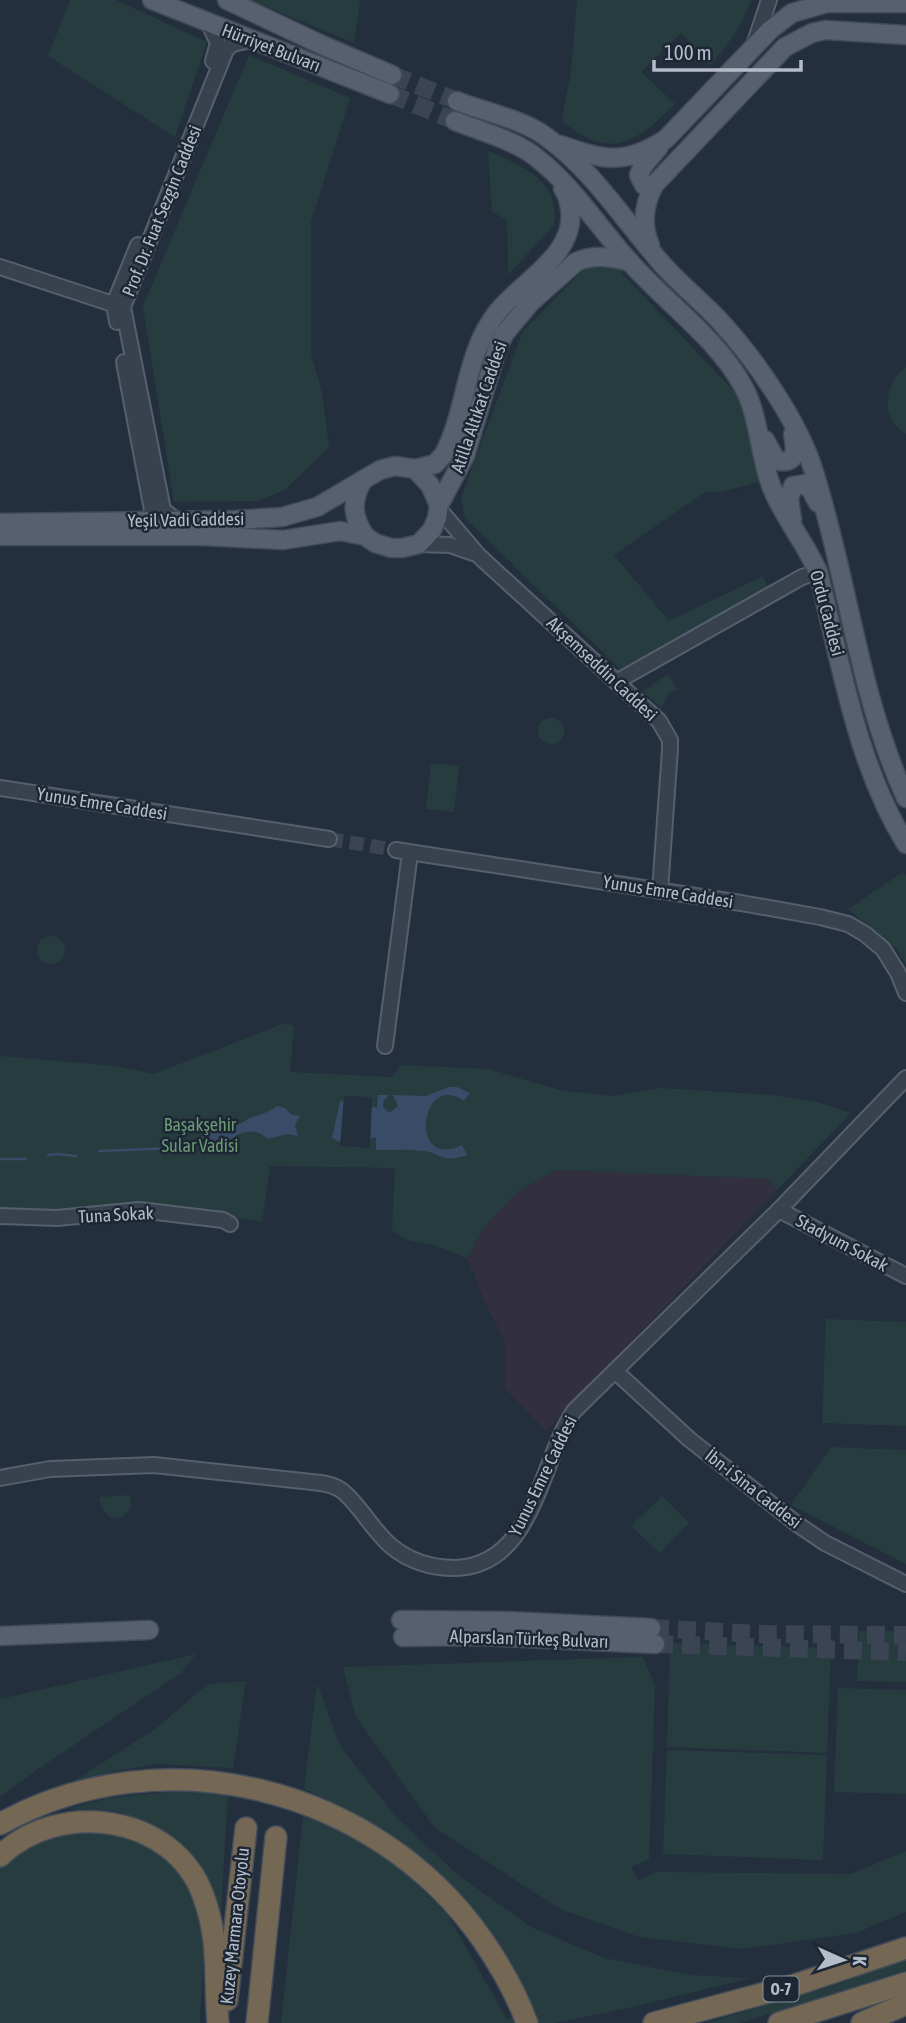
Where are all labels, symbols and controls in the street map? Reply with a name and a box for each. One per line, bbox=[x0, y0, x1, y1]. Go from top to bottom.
street label: Hürriyet Bulvarı bbox=[219, 19, 323, 76]
scale bar bbox=[654, 28, 801, 72]
text: 100 m bbox=[664, 40, 712, 64]
street label: Prof. Dr. Fuat Sezgin Caddesi bbox=[118, 122, 206, 300]
street label: Atilla Altıkat Caddesi bbox=[446, 338, 511, 475]
street label: Yeşil Vadi Caddesi bbox=[127, 508, 245, 531]
street label: Ordu Caddesi bbox=[806, 568, 849, 658]
street label: Akşemseddin Caddesi bbox=[543, 612, 662, 725]
street label: Yunus Emre Caddesi bbox=[35, 783, 169, 824]
street label: Yunus Emre Caddesi bbox=[601, 871, 735, 912]
park label: Başakşehir Sular Vadisi bbox=[162, 1114, 239, 1156]
street label: Tuna Sokak bbox=[78, 1202, 154, 1227]
street label: Stadyum Sokak bbox=[793, 1209, 892, 1276]
street label: Yunus Emre Caddesi bbox=[504, 1412, 581, 1540]
street label: İbn-i Sina Caddesi bbox=[701, 1444, 806, 1533]
street label: Alparslan Türkeş Bulvarı bbox=[449, 1625, 609, 1652]
street label: Kuzey Marmara Otoyolu bbox=[216, 1847, 253, 2005]
north arrow bbox=[808, 1925, 878, 1995]
text: K bbox=[849, 1956, 871, 1967]
road number: O-7 bbox=[764, 1977, 798, 2002]

